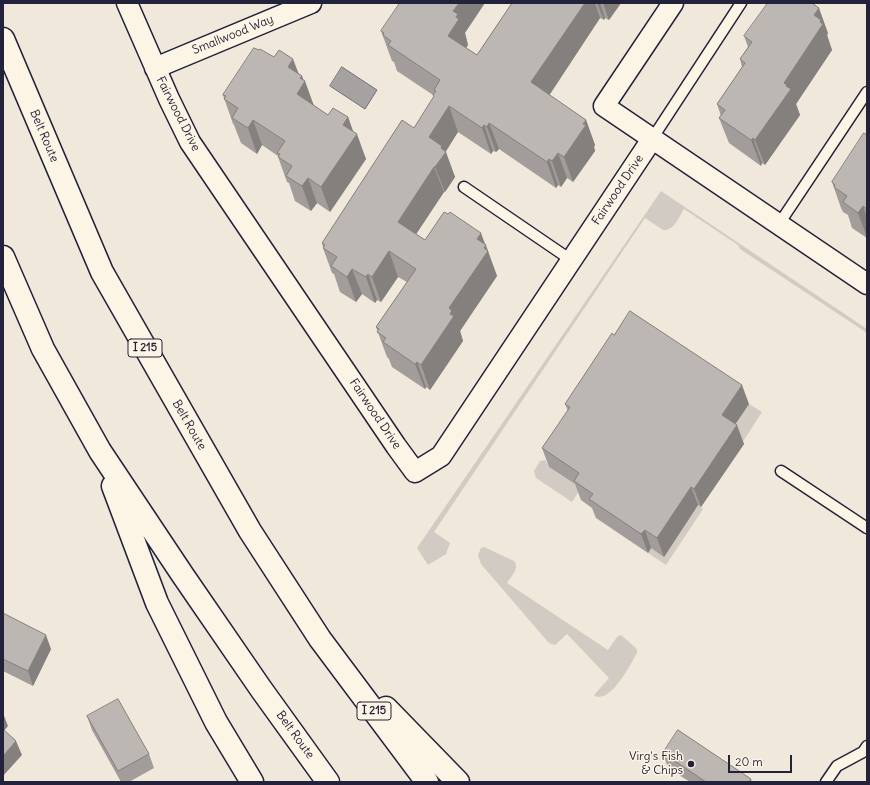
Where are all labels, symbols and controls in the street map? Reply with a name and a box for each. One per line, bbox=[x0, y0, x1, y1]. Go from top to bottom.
street label: Smallwood Way bbox=[190, 12, 276, 58]
street label: Fairwood Drive bbox=[153, 74, 203, 154]
street label: Belt Route bbox=[27, 108, 61, 164]
street label: Fairwood Drive bbox=[589, 152, 647, 228]
road number: I 215 bbox=[128, 339, 162, 357]
street label: Fairwood Drive bbox=[346, 376, 404, 452]
street label: Belt Route bbox=[169, 397, 209, 453]
road number: I 215 bbox=[357, 702, 391, 720]
street label: Belt Route bbox=[273, 708, 317, 762]
scale bar bbox=[730, 747, 794, 773]
place label: Virg's Fish & Chips bbox=[629, 750, 683, 778]
text: 20 m bbox=[735, 754, 763, 769]
marker: Virg's Fish & Chips bbox=[686, 759, 696, 769]

